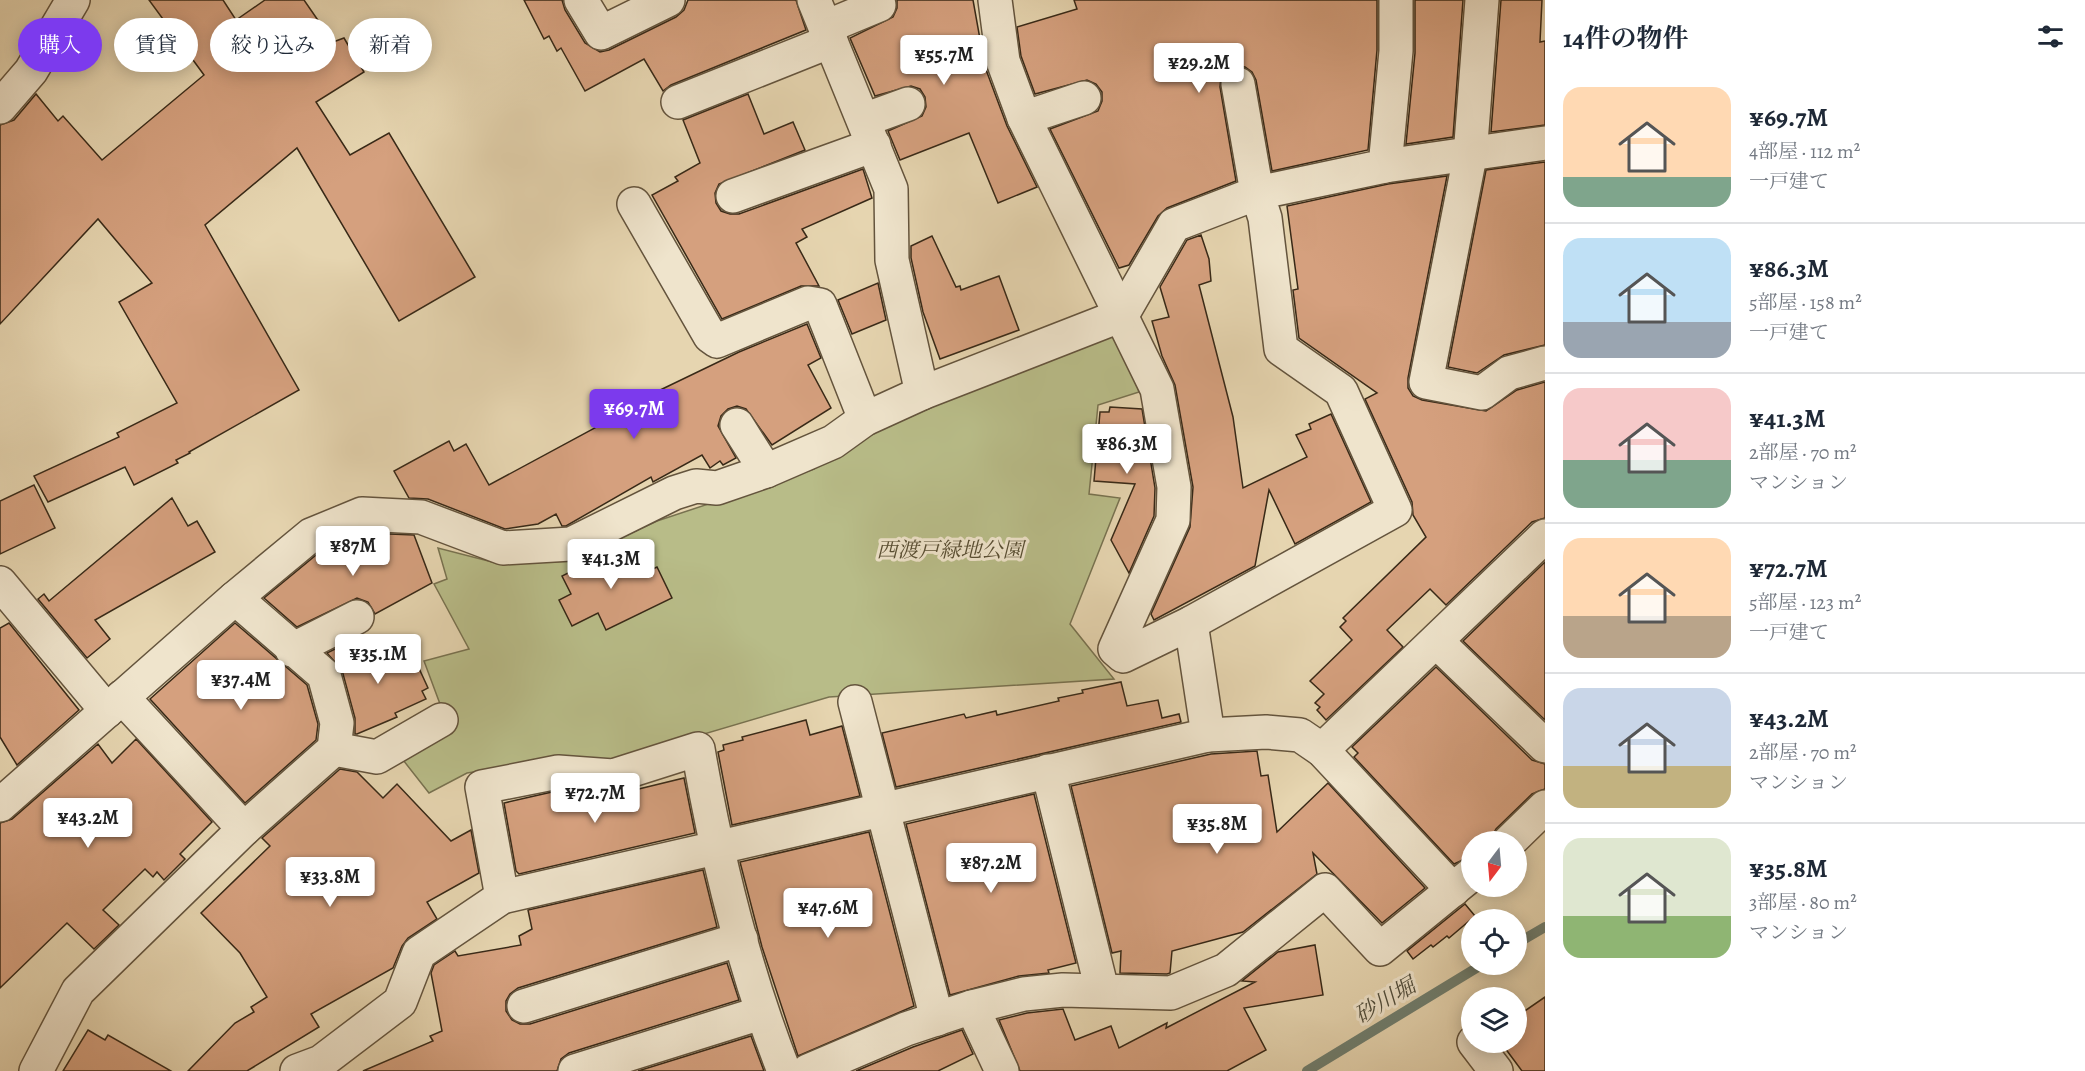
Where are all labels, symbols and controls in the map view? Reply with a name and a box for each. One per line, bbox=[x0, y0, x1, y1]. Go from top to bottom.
chip: 購入 bbox=[18, 18, 102, 72]
chip: 賃貸 bbox=[114, 18, 198, 72]
chip: 絞り込み bbox=[210, 18, 336, 72]
chip: 新着 bbox=[348, 18, 432, 72]
icon: filters bbox=[2034, 20, 2067, 53]
text: 14件の物件 bbox=[1563, 21, 1689, 56]
pin: ¥55.7M bbox=[895, 35, 993, 86]
text: ¥55.7M bbox=[914, 41, 974, 68]
pin: ¥29.2M bbox=[1150, 43, 1248, 94]
text: ¥29.2M bbox=[1168, 49, 1230, 76]
text: ¥69.7M bbox=[1749, 100, 1828, 135]
icon: home bbox=[1611, 111, 1683, 183]
text: 4部屋 · 112 m² bbox=[1749, 138, 1860, 165]
text: 一戸建て bbox=[1749, 168, 1829, 195]
text: ¥86.3M bbox=[1749, 251, 1829, 286]
icon: home bbox=[1611, 262, 1683, 334]
text: 5部屋 · 158 m² bbox=[1749, 289, 1862, 316]
text: 一戸建て bbox=[1749, 319, 1829, 346]
pin: ¥69.7M bbox=[585, 389, 683, 440]
text: ¥69.7M bbox=[604, 395, 664, 422]
text: ¥41.3M bbox=[1749, 401, 1826, 436]
icon: home bbox=[1611, 412, 1683, 484]
pin: ¥86.3M bbox=[1078, 424, 1176, 475]
text: ¥86.3M bbox=[1096, 430, 1158, 457]
text: 2部屋 · 70 m² bbox=[1749, 439, 1857, 466]
text: マンション bbox=[1749, 469, 1848, 496]
pin: ¥87M bbox=[317, 526, 389, 577]
text: ¥87M bbox=[330, 532, 376, 559]
park label: 西渡戸緑地公園 bbox=[877, 536, 1026, 564]
pin: ¥41.3M bbox=[562, 539, 660, 590]
text: ¥41.3M bbox=[582, 545, 640, 572]
text: ¥72.7M bbox=[1749, 551, 1828, 586]
icon: home bbox=[1611, 562, 1683, 634]
text: 5部屋 · 123 m² bbox=[1749, 589, 1861, 616]
text: 一戸建て bbox=[1749, 619, 1829, 646]
pin: ¥35.1M bbox=[329, 634, 427, 685]
text: ¥35.1M bbox=[349, 640, 407, 667]
pin: ¥37.4M bbox=[192, 660, 290, 711]
text: ¥37.4M bbox=[211, 666, 271, 693]
text: ¥43.2M bbox=[1749, 701, 1829, 736]
icon: home bbox=[1611, 712, 1683, 784]
text: 2部屋 · 70 m² bbox=[1749, 739, 1857, 766]
text: マンション bbox=[1749, 769, 1848, 796]
pin: ¥72.7M bbox=[546, 773, 644, 824]
text: ¥72.7M bbox=[565, 779, 625, 806]
pin: ¥43.2M bbox=[39, 798, 137, 849]
text: ¥43.2M bbox=[57, 804, 119, 831]
pin: ¥35.8M bbox=[1168, 804, 1266, 855]
text: ¥35.8M bbox=[1187, 810, 1247, 837]
north arrow bbox=[1461, 831, 1527, 897]
map controls bbox=[1461, 831, 1527, 1053]
pin: ¥87.2M bbox=[942, 843, 1040, 894]
text: ¥87.2M bbox=[960, 849, 1022, 876]
text: ¥35.8M bbox=[1749, 851, 1828, 886]
pin: ¥33.8M bbox=[281, 857, 379, 908]
icon: home bbox=[1611, 862, 1683, 934]
text: ¥33.8M bbox=[300, 863, 360, 890]
pin: ¥47.6M bbox=[779, 888, 877, 939]
text: 3部屋 · 80 m² bbox=[1749, 889, 1857, 916]
text: ¥47.6M bbox=[797, 894, 859, 921]
button: locate bbox=[1461, 909, 1527, 975]
text: マンション bbox=[1749, 919, 1848, 946]
water label: 砂川堀 bbox=[1349, 969, 1424, 1031]
button: layers bbox=[1461, 987, 1527, 1053]

